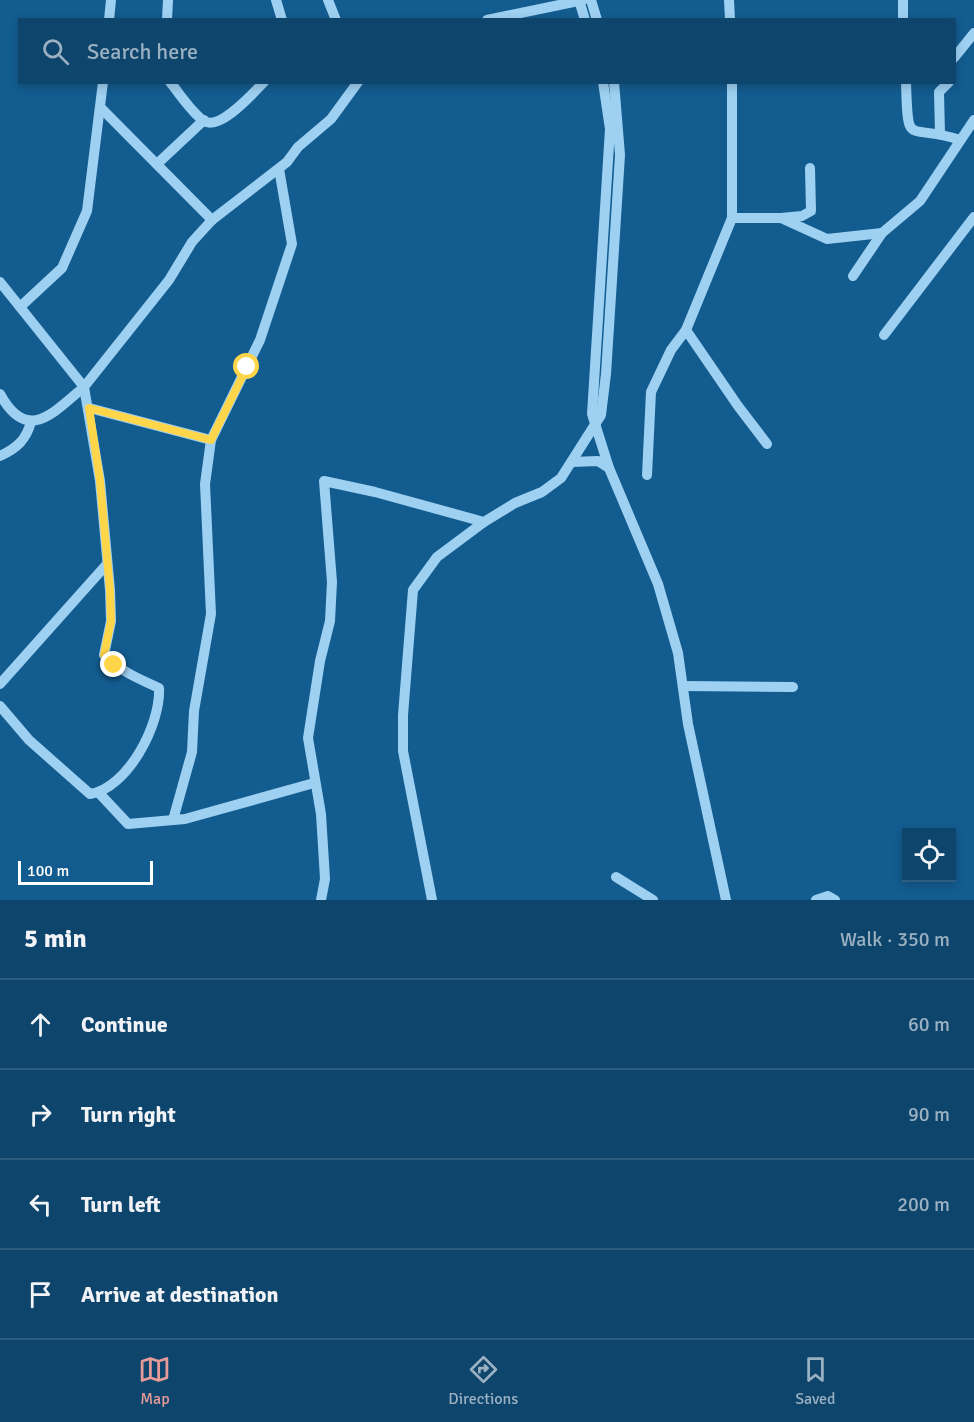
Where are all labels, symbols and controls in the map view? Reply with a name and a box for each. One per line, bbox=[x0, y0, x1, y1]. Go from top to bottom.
search box bbox=[18, 18, 956, 84]
icon: search bbox=[39, 35, 72, 68]
text: Search here bbox=[87, 38, 198, 65]
route start bbox=[233, 353, 259, 379]
route end bbox=[100, 651, 126, 677]
map controls bbox=[902, 828, 956, 882]
button: locate bbox=[902, 828, 956, 882]
scale bar bbox=[18, 858, 153, 886]
text: 100 m bbox=[27, 861, 69, 881]
text: 5 min bbox=[24, 923, 87, 955]
text: Walk · 350 m bbox=[840, 927, 950, 952]
icon: ahead bbox=[24, 1008, 57, 1041]
text: Continue bbox=[81, 1011, 168, 1038]
text: 60 m bbox=[908, 1012, 950, 1037]
icon: right bbox=[24, 1098, 57, 1131]
text: Turn right bbox=[81, 1101, 176, 1128]
text: 90 m bbox=[908, 1102, 950, 1127]
icon: left bbox=[24, 1188, 57, 1221]
text: Turn left bbox=[81, 1191, 161, 1218]
text: 200 m bbox=[897, 1192, 950, 1217]
icon: arrive bbox=[24, 1278, 57, 1311]
text: Arrive at destination bbox=[81, 1281, 278, 1308]
tab: Map bbox=[138, 1353, 171, 1409]
tab: Directions bbox=[448, 1353, 518, 1409]
tab: Saved bbox=[795, 1353, 836, 1409]

